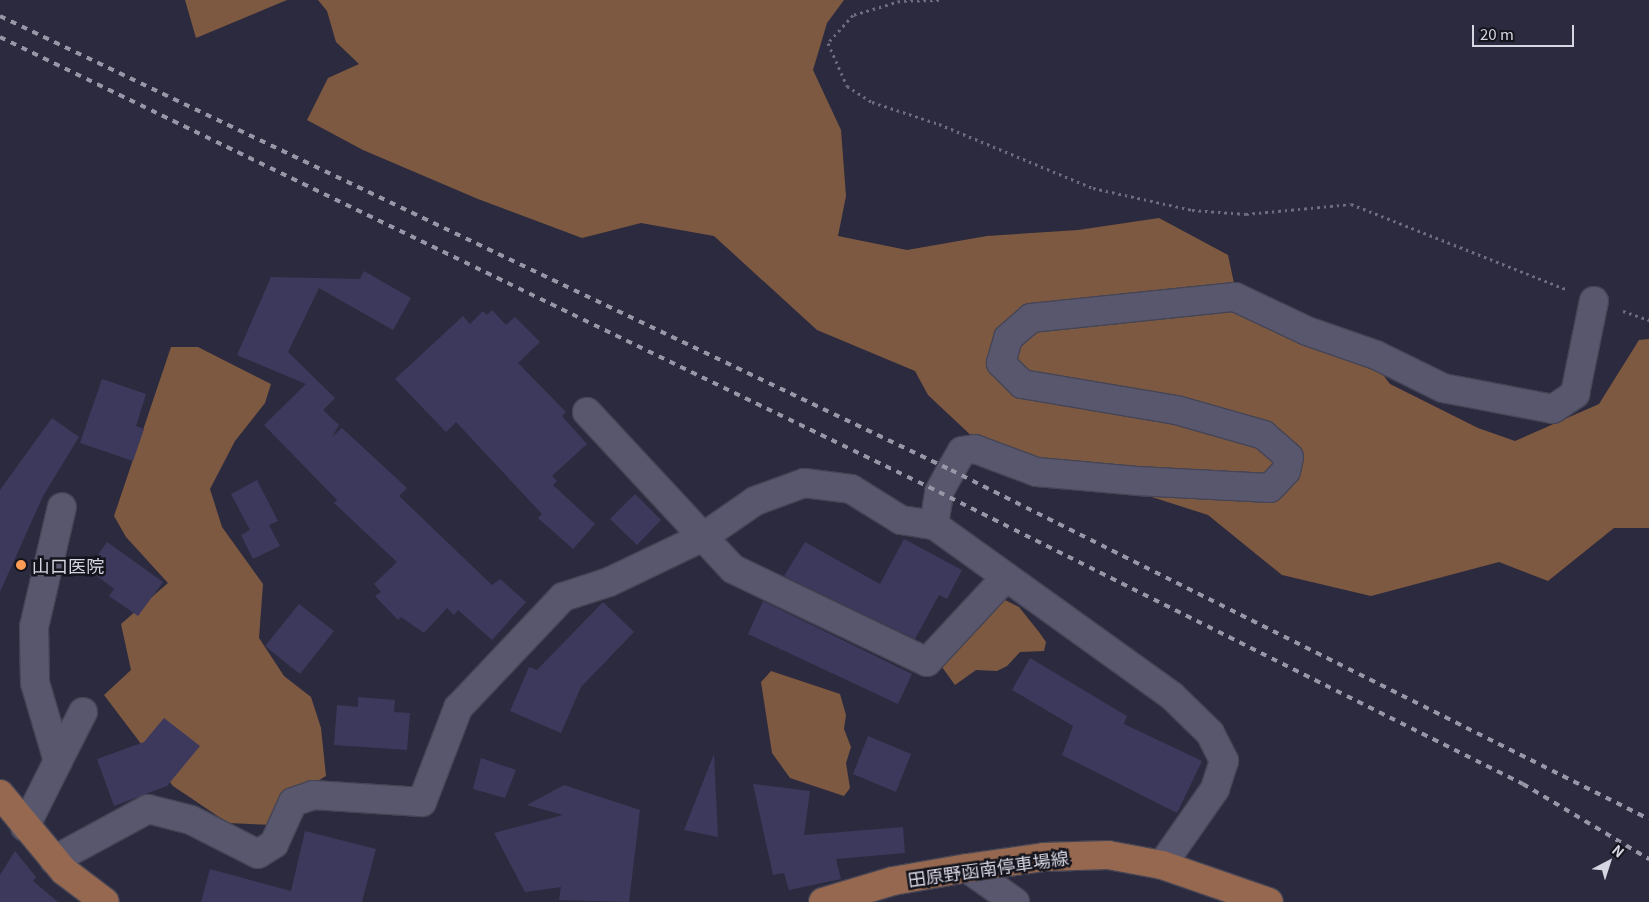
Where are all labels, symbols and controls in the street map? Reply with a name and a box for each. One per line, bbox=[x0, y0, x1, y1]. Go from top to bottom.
scale bar bbox=[1474, 15, 1576, 47]
text: 20 m bbox=[1480, 23, 1514, 44]
place label: 山口医院 bbox=[32, 554, 104, 576]
marker: 山口医院 bbox=[14, 558, 28, 572]
north arrow bbox=[1584, 837, 1634, 887]
text: N bbox=[1608, 839, 1629, 862]
street label: 田原野函南停車場線 bbox=[906, 846, 1070, 890]

